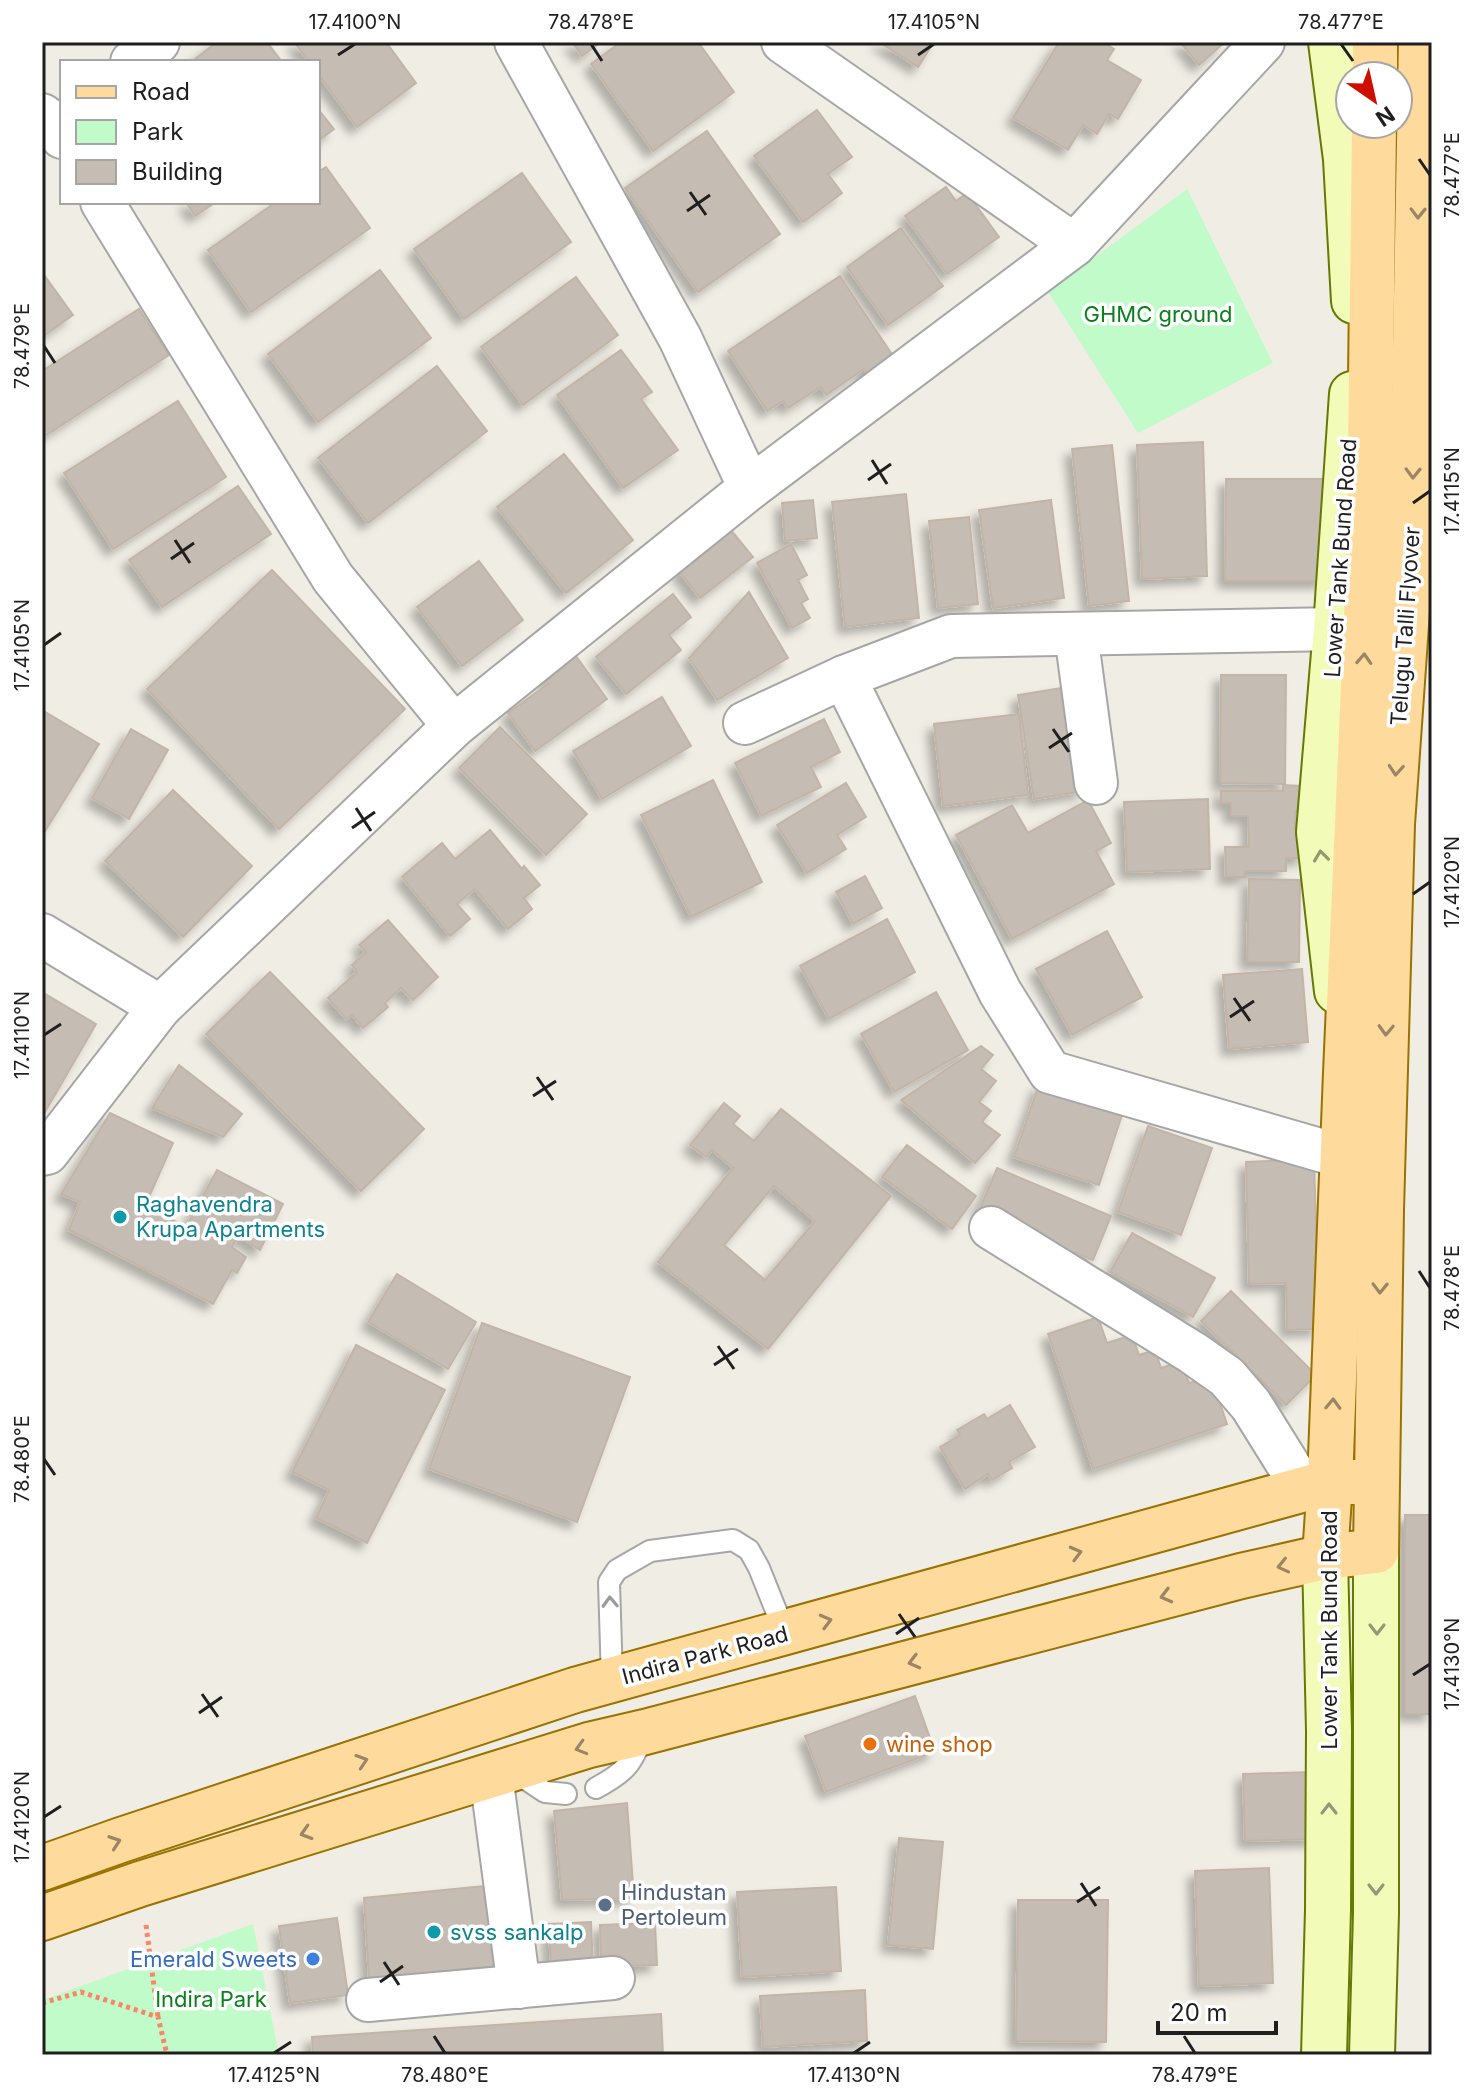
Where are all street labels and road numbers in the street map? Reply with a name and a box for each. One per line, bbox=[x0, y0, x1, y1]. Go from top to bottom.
street label: Lower Tank Bund Road bbox=[1319, 438, 1361, 678]
street label: Telugu Talli Flyover bbox=[1385, 526, 1425, 726]
street label: Lower Tank Bund Road bbox=[1316, 1510, 1342, 1750]
street label: Indira Park Road bbox=[619, 1620, 791, 1690]

